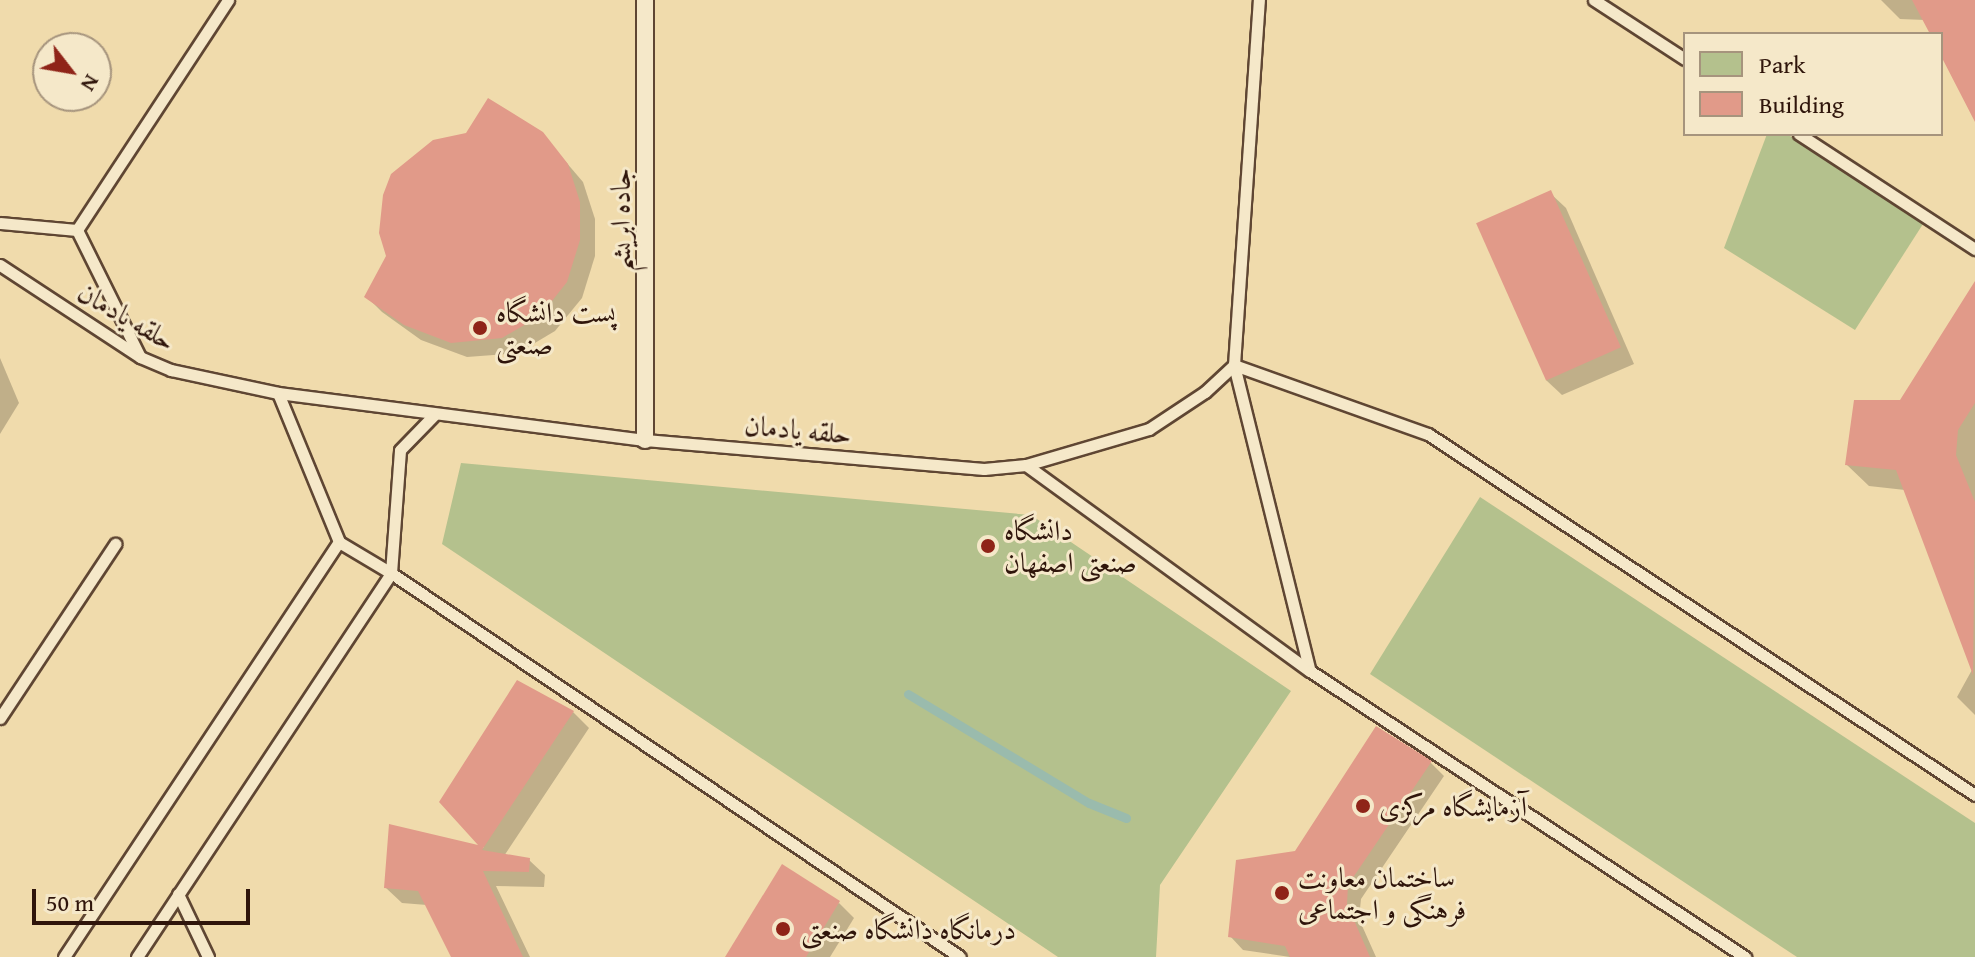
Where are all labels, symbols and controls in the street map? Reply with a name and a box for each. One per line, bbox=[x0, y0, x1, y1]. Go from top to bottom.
north arrow bbox=[32, 32, 112, 112]
legend bbox=[1683, 32, 1943, 136]
text: Park bbox=[1759, 47, 1805, 82]
text: N bbox=[73, 69, 108, 98]
text: Building bbox=[1759, 87, 1844, 122]
street label: جاده ابریشم bbox=[603, 168, 637, 272]
street label: حلقه یادمان bbox=[72, 275, 182, 357]
place label: پست دانشگاه صنعتی bbox=[496, 295, 616, 361]
marker: پست دانشگاه صنعتی bbox=[471, 319, 489, 337]
street label: حلقه یادمان bbox=[743, 408, 853, 450]
place label: دانشگاه صنعتی اصفهان bbox=[1004, 513, 1137, 579]
marker: دانشگاه صنعتی اصفهان bbox=[979, 537, 997, 555]
place label: آزمایشگاه مرکزی bbox=[1379, 789, 1527, 823]
marker: آزمایشگاه مرکزی bbox=[1354, 797, 1372, 815]
place label: ساختمان معاونت فرهنگی و اجتماعی bbox=[1298, 860, 1466, 926]
scale bar bbox=[36, 873, 254, 923]
marker: ساختمان معاونت فرهنگی و اجتماعی bbox=[1273, 884, 1291, 902]
text: 50 m bbox=[46, 885, 94, 920]
place label: درمانگاه دانشگاه صنعتی bbox=[801, 912, 1016, 946]
marker: درمانگاه دانشگاه صنعتی bbox=[772, 918, 794, 940]

